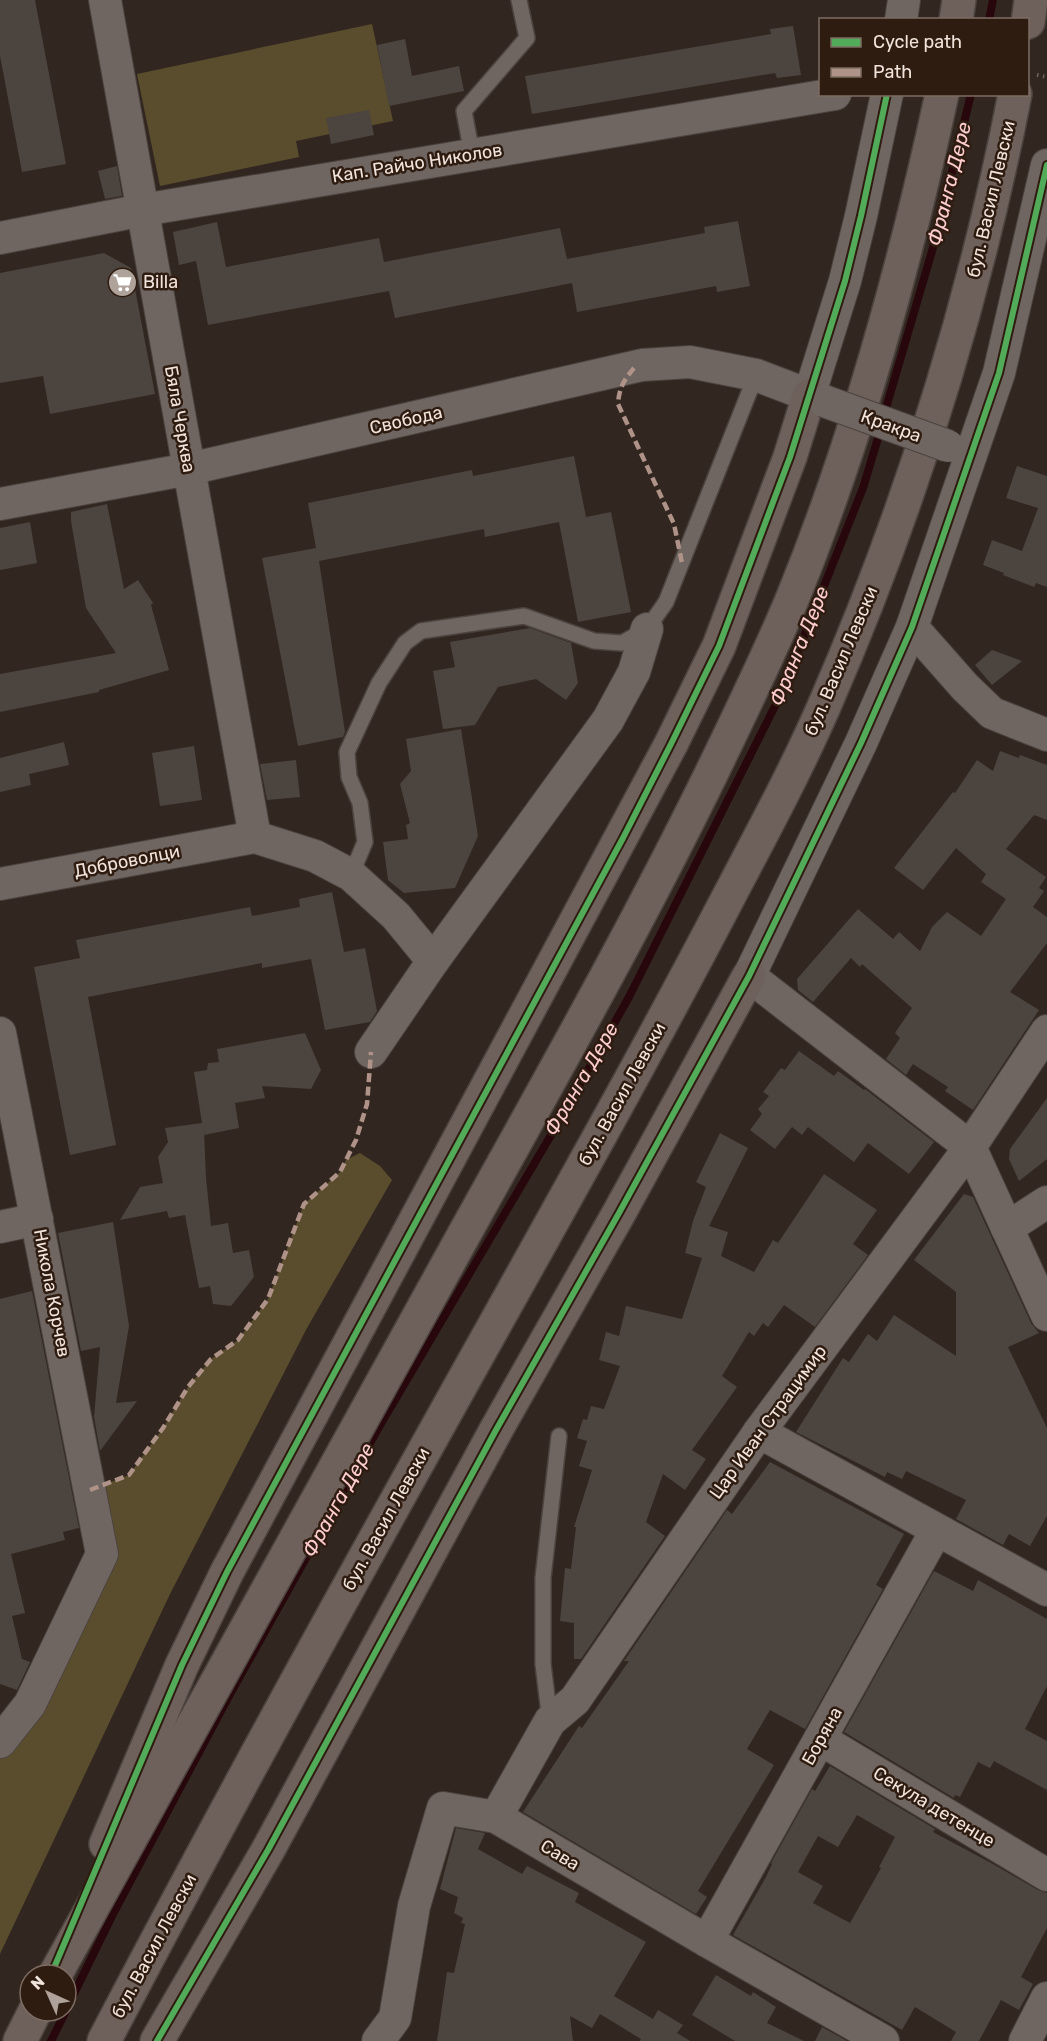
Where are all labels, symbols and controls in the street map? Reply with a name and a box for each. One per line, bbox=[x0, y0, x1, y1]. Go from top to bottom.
legend bbox=[819, 18, 1029, 96]
text: Cycle path bbox=[873, 31, 962, 53]
text: Path bbox=[873, 61, 912, 83]
street label: бул. Васил Левски bbox=[962, 118, 1020, 280]
water label: Франга Дере bbox=[922, 120, 976, 248]
street label: Кап. Райчо Николов bbox=[330, 139, 504, 187]
supermarket icon: Billa bbox=[106, 266, 138, 298]
place label: Billa bbox=[143, 271, 178, 293]
street label: Бяла Черква bbox=[160, 364, 200, 474]
street label: Свобода bbox=[367, 401, 445, 439]
street label: Кракра bbox=[858, 405, 924, 447]
water label: Франга Дере bbox=[764, 583, 834, 709]
street label: бул. Васил Левски bbox=[800, 583, 882, 739]
street label: Доброволци bbox=[72, 840, 182, 882]
water label: Франга Дере bbox=[539, 1018, 623, 1140]
street label: бул. Васил Левски bbox=[574, 1019, 670, 1169]
street label: Никола Корчев bbox=[29, 1227, 75, 1359]
street label: Цар Иван Страцимир bbox=[705, 1341, 831, 1503]
water label: Франга Дере bbox=[297, 1439, 379, 1561]
street label: бул. Васил Левски bbox=[338, 1444, 434, 1594]
street label: Боряна bbox=[797, 1703, 847, 1769]
street label: Секула детенце bbox=[869, 1762, 999, 1852]
street label: Сава bbox=[536, 1835, 584, 1875]
street label: бул. Васил Левски bbox=[107, 1870, 201, 2022]
north arrow bbox=[18, 1963, 78, 2023]
text: N bbox=[27, 1972, 49, 1994]

